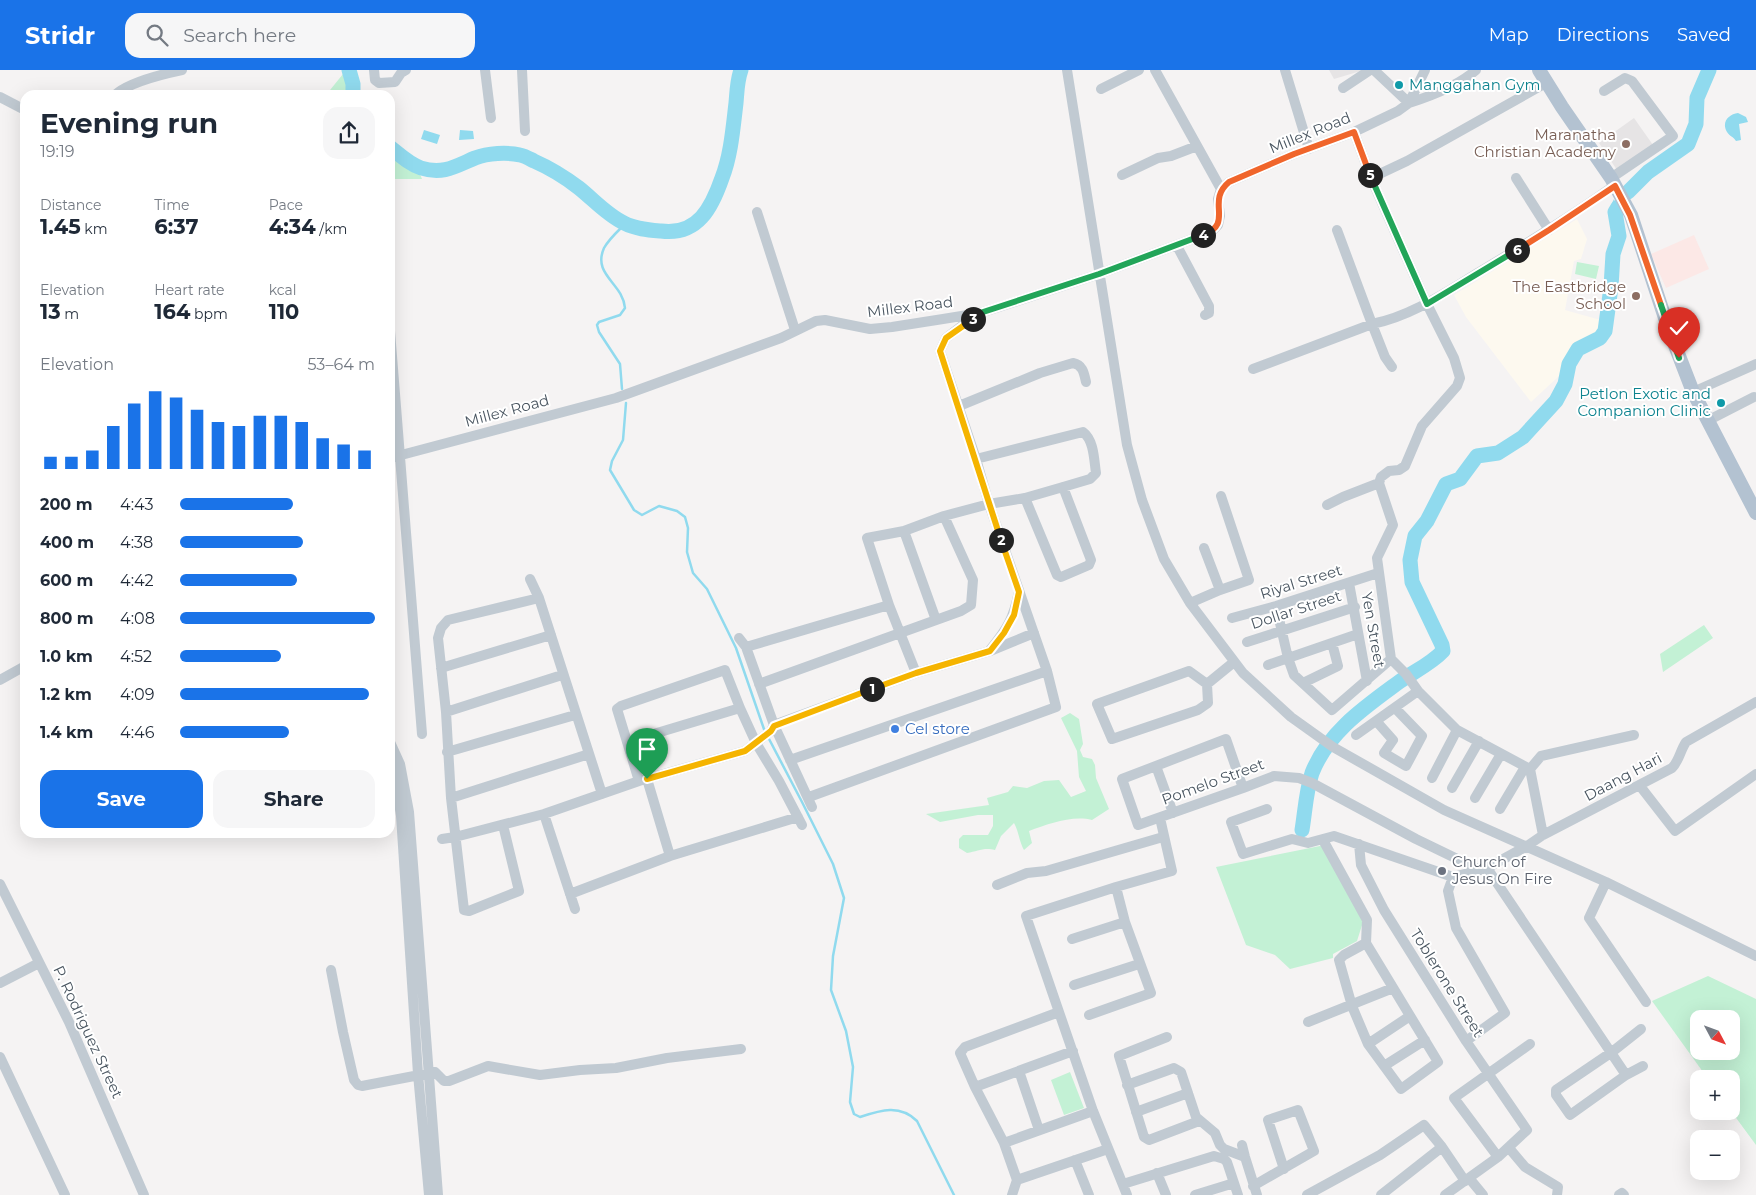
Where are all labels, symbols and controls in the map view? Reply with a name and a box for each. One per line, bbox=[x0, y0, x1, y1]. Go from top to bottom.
search box bbox=[125, 13, 475, 58]
text: Stridr bbox=[25, 21, 95, 50]
icon: search bbox=[143, 21, 171, 49]
text: Search here bbox=[183, 24, 296, 47]
text: Map bbox=[1489, 24, 1529, 46]
text: Directions bbox=[1557, 24, 1649, 46]
text: Saved bbox=[1677, 24, 1731, 46]
place label: Manggahan Gym bbox=[1409, 75, 1540, 94]
marker: Manggahan Gym bbox=[1393, 79, 1405, 91]
text: Evening run bbox=[40, 106, 218, 140]
button: share bbox=[323, 107, 375, 159]
street label: Millex Road bbox=[1266, 108, 1353, 158]
place label: Maranatha Christian Academy bbox=[1474, 125, 1617, 161]
marker: Maranatha Christian Academy bbox=[1620, 138, 1632, 150]
text: 19:19 bbox=[40, 142, 74, 161]
pin: 5 bbox=[1358, 162, 1382, 188]
text: 5 bbox=[1366, 166, 1375, 184]
text: Distance bbox=[40, 196, 102, 214]
text: Time bbox=[154, 196, 189, 214]
text: Pace bbox=[269, 196, 303, 214]
text: 1.45 bbox=[40, 214, 81, 239]
text: 6:37 bbox=[154, 214, 198, 239]
text: 4:34 bbox=[269, 214, 316, 239]
text: km bbox=[81, 220, 108, 238]
text: /km bbox=[316, 220, 347, 238]
pin: 4 bbox=[1190, 222, 1216, 248]
text: 4 bbox=[1199, 226, 1208, 244]
pin: 6 bbox=[1504, 238, 1530, 262]
text: 6 bbox=[1513, 241, 1522, 259]
place label: The Eastbridge School bbox=[1512, 277, 1626, 313]
text: Elevation bbox=[40, 281, 105, 299]
text: Heart rate bbox=[154, 281, 225, 299]
text: kcal bbox=[269, 281, 297, 299]
marker: The Eastbridge School bbox=[1630, 290, 1642, 302]
street label: Millex Road bbox=[866, 292, 954, 321]
text: 13 bbox=[40, 299, 61, 324]
text: 164 bbox=[154, 299, 190, 324]
text: 110 bbox=[269, 299, 299, 324]
text: m bbox=[61, 305, 79, 323]
text: bpm bbox=[190, 305, 228, 323]
pin: 3 bbox=[960, 306, 986, 332]
pin bbox=[1658, 307, 1700, 358]
text: 3 bbox=[969, 310, 978, 328]
icon: check bbox=[1665, 314, 1693, 342]
text: Elevation bbox=[40, 355, 114, 374]
text: 53–64 m bbox=[307, 355, 375, 374]
place label: Petlon Exotic and Companion Clinic bbox=[1577, 384, 1711, 420]
street label: Millex Road bbox=[463, 390, 551, 431]
marker: Petlon Exotic and Companion Clinic bbox=[1715, 397, 1727, 409]
text: 200 m bbox=[40, 495, 92, 514]
text: 4:43 bbox=[120, 495, 153, 514]
pin: 2 bbox=[988, 528, 1014, 552]
text: 2 bbox=[997, 531, 1006, 549]
text: 400 m bbox=[40, 533, 94, 552]
text: 4:38 bbox=[120, 533, 153, 552]
street label: Riyal Street bbox=[1258, 560, 1344, 603]
text: 600 m bbox=[40, 571, 93, 590]
text: 4:42 bbox=[120, 571, 154, 590]
street label: Dollar Street bbox=[1248, 586, 1343, 633]
street label: Yen Street bbox=[1357, 590, 1390, 670]
text: 800 m bbox=[40, 609, 94, 628]
text: 4:08 bbox=[120, 609, 155, 628]
text: 1.0 km bbox=[40, 647, 93, 666]
text: 4:52 bbox=[120, 647, 152, 666]
pin: 1 bbox=[860, 676, 884, 702]
text: 1 bbox=[870, 680, 875, 698]
text: 1.2 km bbox=[40, 685, 92, 704]
text: 4:09 bbox=[120, 685, 154, 704]
place label: Cel store bbox=[905, 719, 970, 738]
text: 1.4 km bbox=[40, 723, 93, 742]
text: 4:46 bbox=[120, 723, 154, 742]
marker: Cel store bbox=[889, 723, 901, 735]
pin bbox=[626, 728, 668, 779]
icon: arrive bbox=[633, 735, 661, 763]
street label: Daang Hari bbox=[1581, 748, 1665, 805]
street label: Pomelo Street bbox=[1159, 754, 1267, 809]
button: Save bbox=[40, 770, 203, 828]
button: Share bbox=[213, 770, 375, 828]
place label: Church of Jesus On Fire bbox=[1451, 852, 1552, 888]
marker: Church of Jesus On Fire bbox=[1436, 865, 1448, 877]
street label: Toblerone Street bbox=[1406, 925, 1488, 1040]
street label: P. Rodriguez Street bbox=[49, 962, 128, 1101]
north arrow bbox=[1690, 1010, 1740, 1060]
map controls bbox=[1690, 1010, 1740, 1180]
button: + bbox=[1690, 1070, 1740, 1120]
button: − bbox=[1690, 1130, 1740, 1180]

